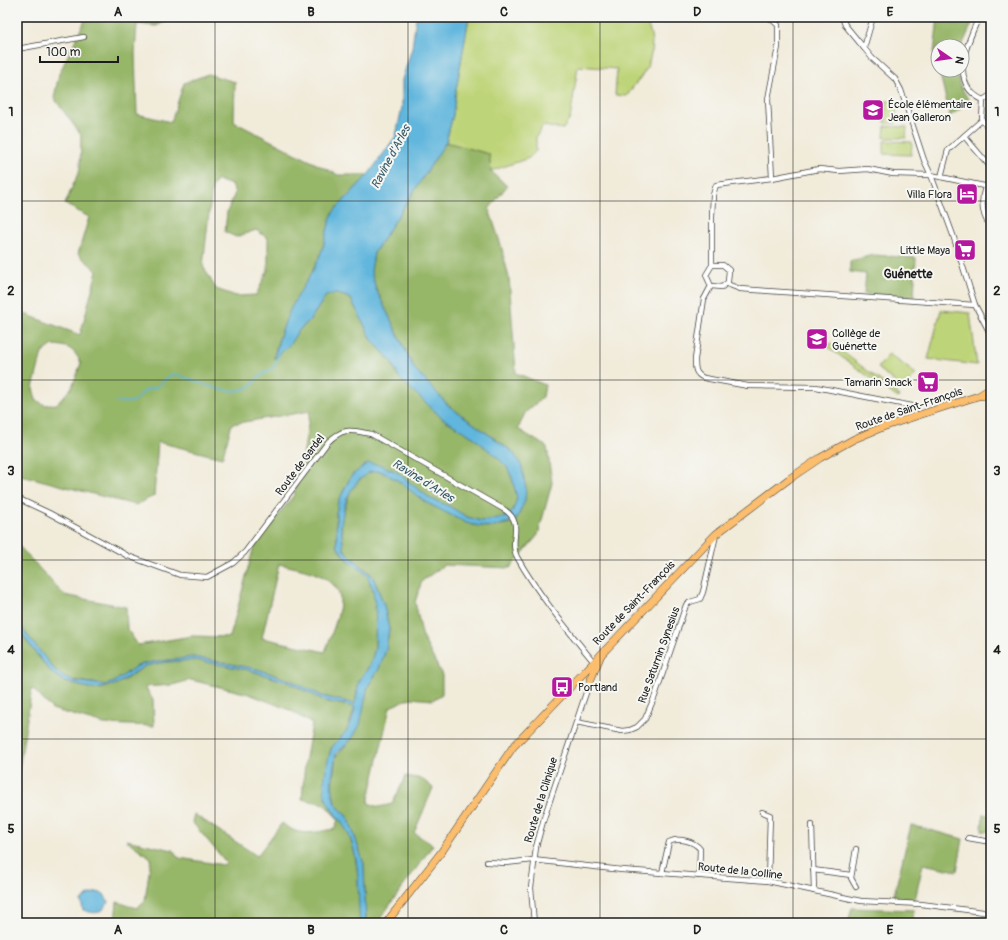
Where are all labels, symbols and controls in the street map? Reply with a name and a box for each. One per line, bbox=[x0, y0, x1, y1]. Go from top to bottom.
text: A bbox=[114, 4, 123, 20]
text: B bbox=[307, 4, 315, 20]
text: C bbox=[500, 4, 508, 20]
text: D bbox=[693, 4, 701, 20]
text: E bbox=[887, 4, 894, 20]
scale bar bbox=[40, 38, 118, 64]
north arrow bbox=[930, 38, 970, 78]
text: 100 m bbox=[46, 45, 81, 60]
text: N bbox=[952, 55, 966, 66]
school or university icon: École élémentaire Jean Galleron bbox=[860, 97, 886, 123]
place label: École élémentaire Jean Galleron bbox=[888, 98, 973, 124]
text: 1 bbox=[8, 104, 14, 120]
text: 1 bbox=[994, 104, 1000, 120]
water label: Ravine d'Arles bbox=[368, 121, 415, 191]
hotel icon: Villa Flora bbox=[954, 181, 980, 207]
place label: Villa Flora bbox=[907, 188, 952, 201]
supermarket icon: Little Maya bbox=[952, 237, 978, 263]
place label: Little Maya bbox=[900, 244, 950, 257]
district label: Guénette bbox=[884, 267, 933, 282]
text: 2 bbox=[7, 283, 15, 299]
text: 2 bbox=[993, 283, 1001, 299]
school or university icon: Collège de Guénette bbox=[804, 326, 830, 352]
place label: Collège de Guénette bbox=[832, 327, 881, 353]
supermarket icon: Tamarin Snack bbox=[915, 369, 941, 395]
place label: Tamarin Snack bbox=[844, 376, 912, 389]
street label: Route de Saint-François bbox=[854, 385, 964, 433]
street label: Route de Gardel bbox=[273, 432, 327, 498]
water label: Ravine d'Arles bbox=[389, 456, 458, 507]
text: 3 bbox=[7, 463, 15, 479]
text: 3 bbox=[993, 463, 1001, 479]
street label: Route de Saint-François bbox=[590, 558, 678, 648]
street label: Rue Saturnin Synesius bbox=[636, 605, 683, 705]
text: 4 bbox=[7, 642, 15, 658]
text: 4 bbox=[993, 642, 1001, 658]
bus stop icon: Portland bbox=[549, 674, 575, 700]
place label: Portland bbox=[578, 681, 617, 694]
street label: Route de la Clinique bbox=[522, 755, 560, 844]
text: 5 bbox=[7, 821, 15, 837]
text: 5 bbox=[993, 821, 1001, 837]
street label: Route de la Colline bbox=[697, 860, 783, 882]
text: A bbox=[114, 922, 123, 938]
text: B bbox=[307, 922, 315, 938]
text: C bbox=[500, 922, 508, 938]
text: D bbox=[693, 922, 701, 938]
text: E bbox=[887, 922, 894, 938]

